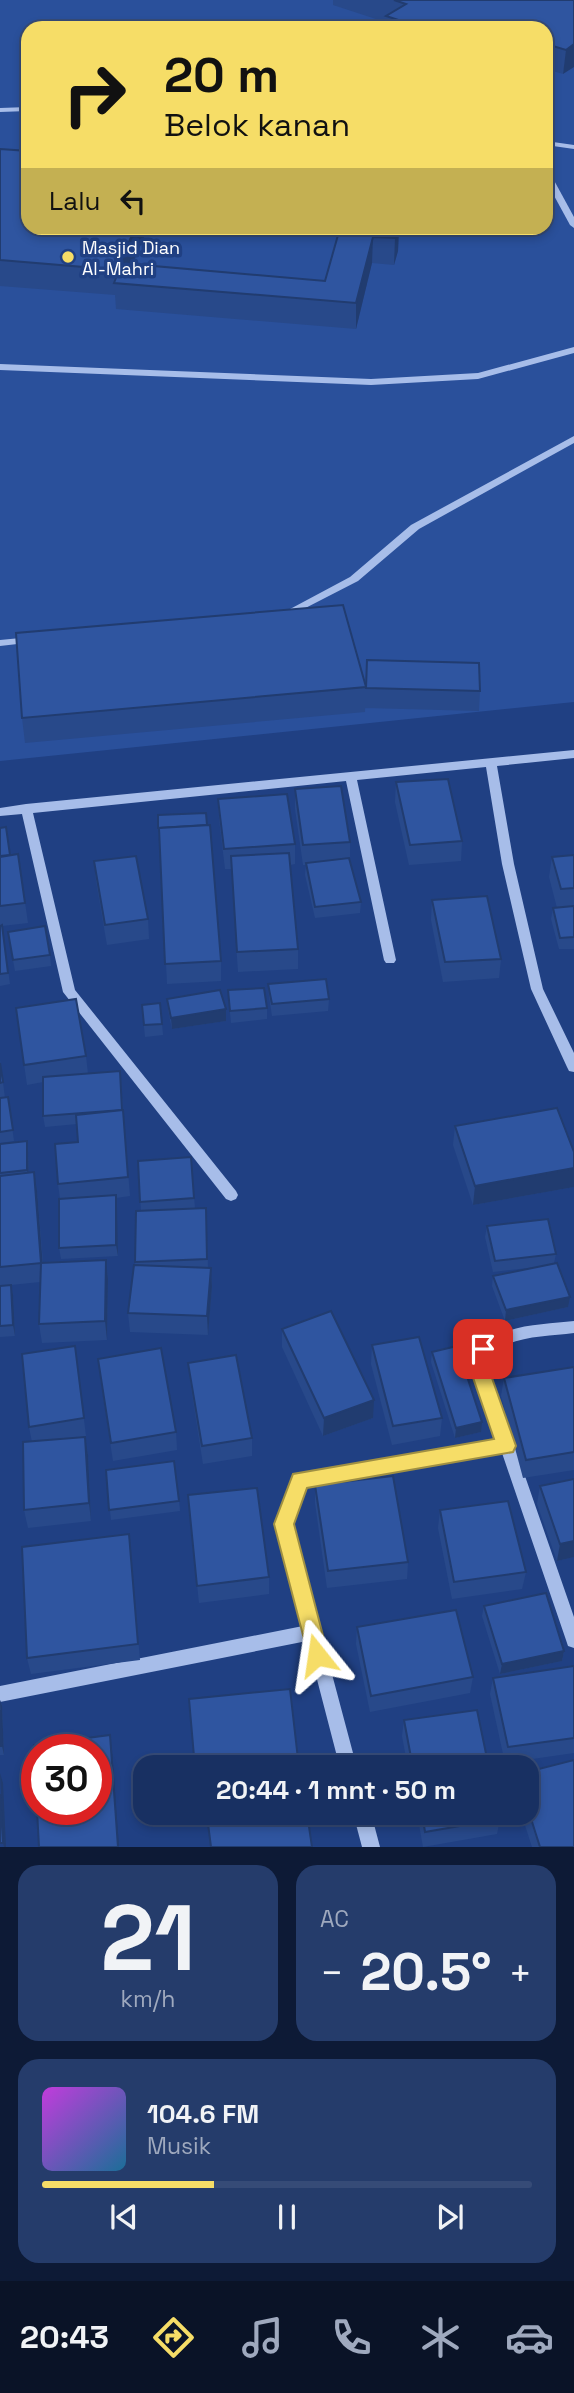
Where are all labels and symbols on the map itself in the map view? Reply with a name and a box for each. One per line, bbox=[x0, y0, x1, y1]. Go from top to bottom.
place label: Masjid Dian Al-Mahri bbox=[82, 236, 180, 280]
marker: Masjid Dian Al-Mahri bbox=[60, 249, 76, 265]
pin bbox=[453, 1319, 513, 1379]
position arrow bbox=[280, 1618, 354, 1692]
speed limit sign: 30 bbox=[21, 1734, 112, 1825]

